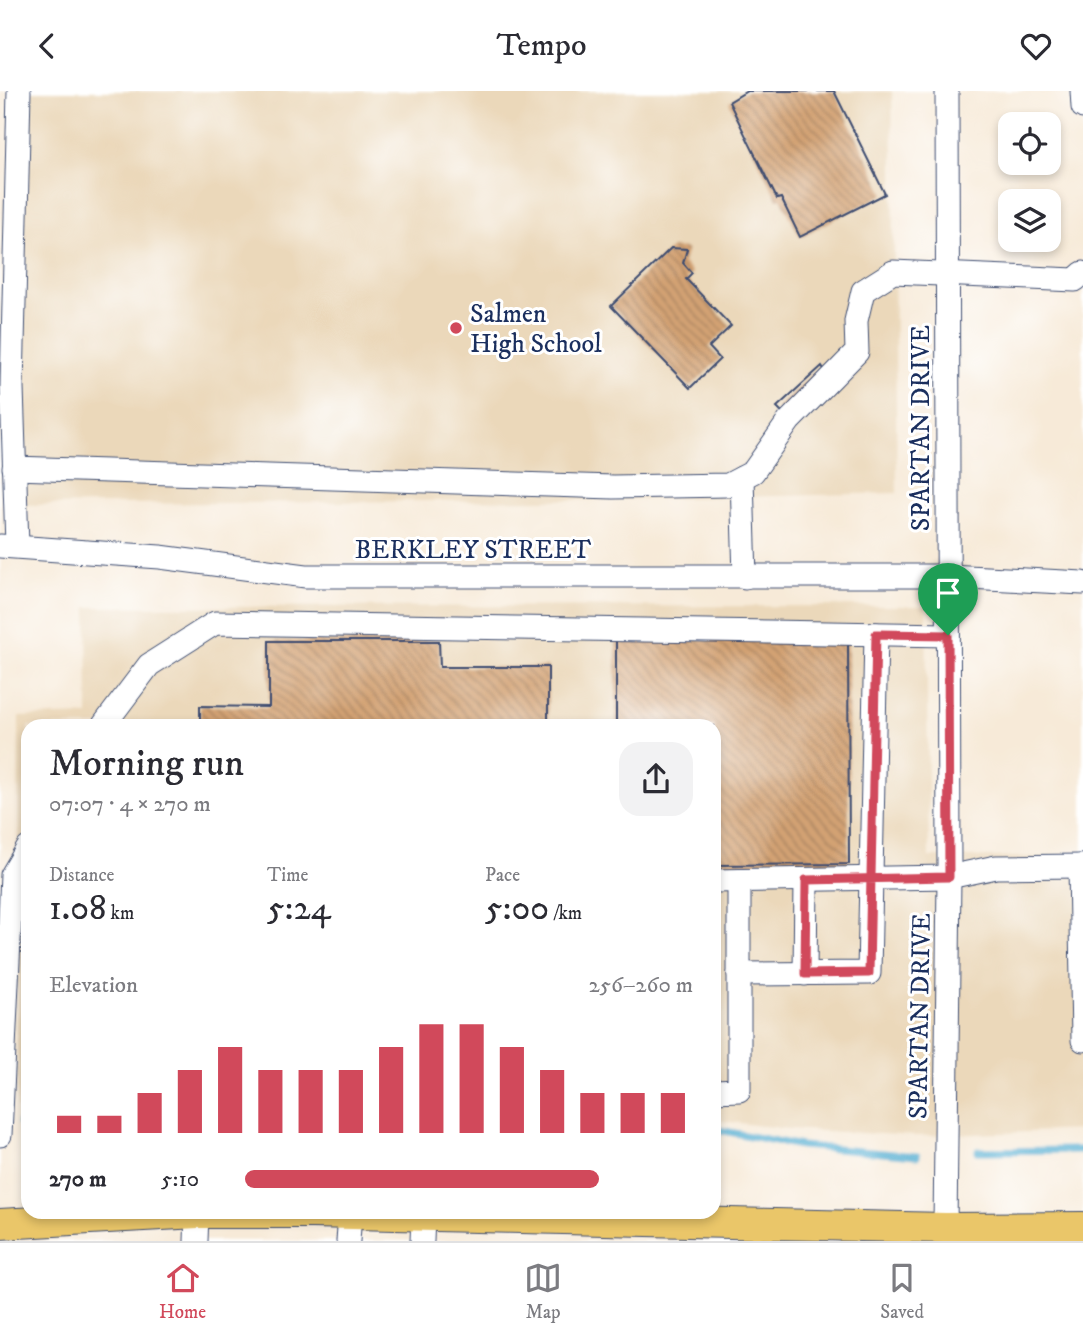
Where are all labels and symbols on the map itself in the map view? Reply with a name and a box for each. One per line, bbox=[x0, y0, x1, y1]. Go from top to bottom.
place label: Salmen High School bbox=[470, 298, 602, 361]
marker: Salmen High School bbox=[448, 320, 464, 336]
street label: SPARTAN DRIVE bbox=[905, 325, 938, 531]
street label: BERKLEY STREET bbox=[355, 534, 592, 567]
pin bbox=[918, 563, 978, 635]
street label: SPARTAN DRIVE bbox=[902, 913, 939, 1119]

